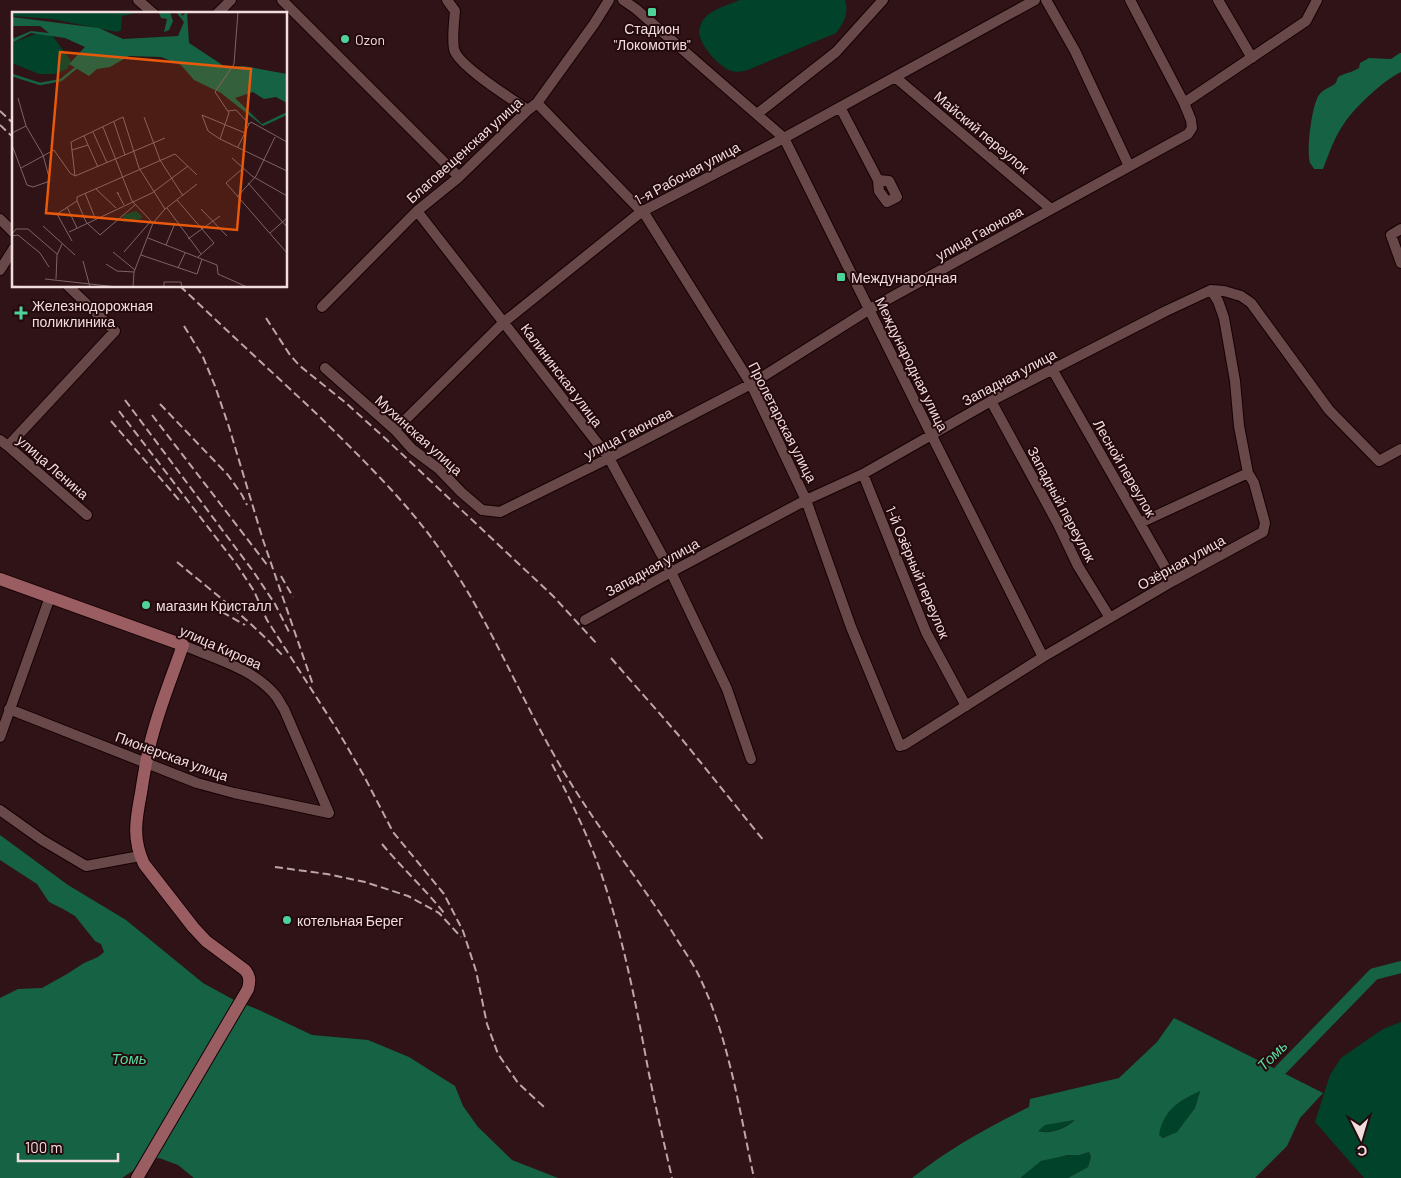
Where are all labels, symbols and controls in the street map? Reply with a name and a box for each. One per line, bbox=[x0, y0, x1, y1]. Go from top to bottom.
marker: Стадион "Локомотив" bbox=[646, 6, 658, 18]
inset map bbox=[12, 12, 288, 288]
place label: Стадион "Локомотив" bbox=[613, 20, 691, 53]
place label: Ozon bbox=[355, 31, 385, 48]
marker: Ozon bbox=[339, 33, 351, 45]
street label: Майский переулок bbox=[931, 87, 1034, 177]
street label: Благовещенская улица bbox=[403, 93, 525, 206]
street label: 1-я Рабочая улица bbox=[631, 138, 743, 208]
street label: улица Гаюнова bbox=[932, 202, 1026, 264]
place label: Международная bbox=[851, 269, 957, 286]
marker: Международная bbox=[835, 271, 847, 283]
street label: Международная улица bbox=[872, 294, 952, 434]
place label: Железнодорожная поликлиника bbox=[32, 297, 153, 330]
marker: Железнодорожная поликлиника bbox=[14, 306, 28, 320]
street label: Калининская улица bbox=[518, 320, 607, 430]
street label: Западная улица bbox=[959, 345, 1059, 409]
street label: Пролетарская улица bbox=[745, 359, 821, 485]
street label: Мухинская улица bbox=[372, 391, 466, 479]
street label: улица Гаюнова bbox=[581, 403, 675, 463]
street label: Лесной переулок bbox=[1090, 416, 1160, 521]
street label: улица Ленина bbox=[14, 431, 92, 503]
street label: Западный переулок bbox=[1024, 444, 1100, 565]
street label: 1-й Озёрный переулок bbox=[882, 503, 954, 642]
street label: Озёрная улица bbox=[1134, 531, 1228, 593]
street label: Западная улица bbox=[602, 534, 702, 600]
place label: магазин Кристалл bbox=[156, 597, 272, 614]
marker: магазин Кристалл bbox=[140, 599, 152, 611]
street label: улица Кирова bbox=[177, 621, 265, 673]
street label: Пионерская улица bbox=[113, 728, 231, 784]
place label: котельная Берег bbox=[297, 912, 403, 929]
marker: котельная Берег bbox=[281, 914, 293, 926]
water label: Томь bbox=[1253, 1036, 1291, 1074]
water label: Томь bbox=[111, 1049, 147, 1067]
north arrow bbox=[1336, 1113, 1386, 1163]
scale bar bbox=[18, 1130, 118, 1162]
text: 100 m bbox=[25, 1138, 63, 1156]
text: С bbox=[1356, 1143, 1368, 1160]

